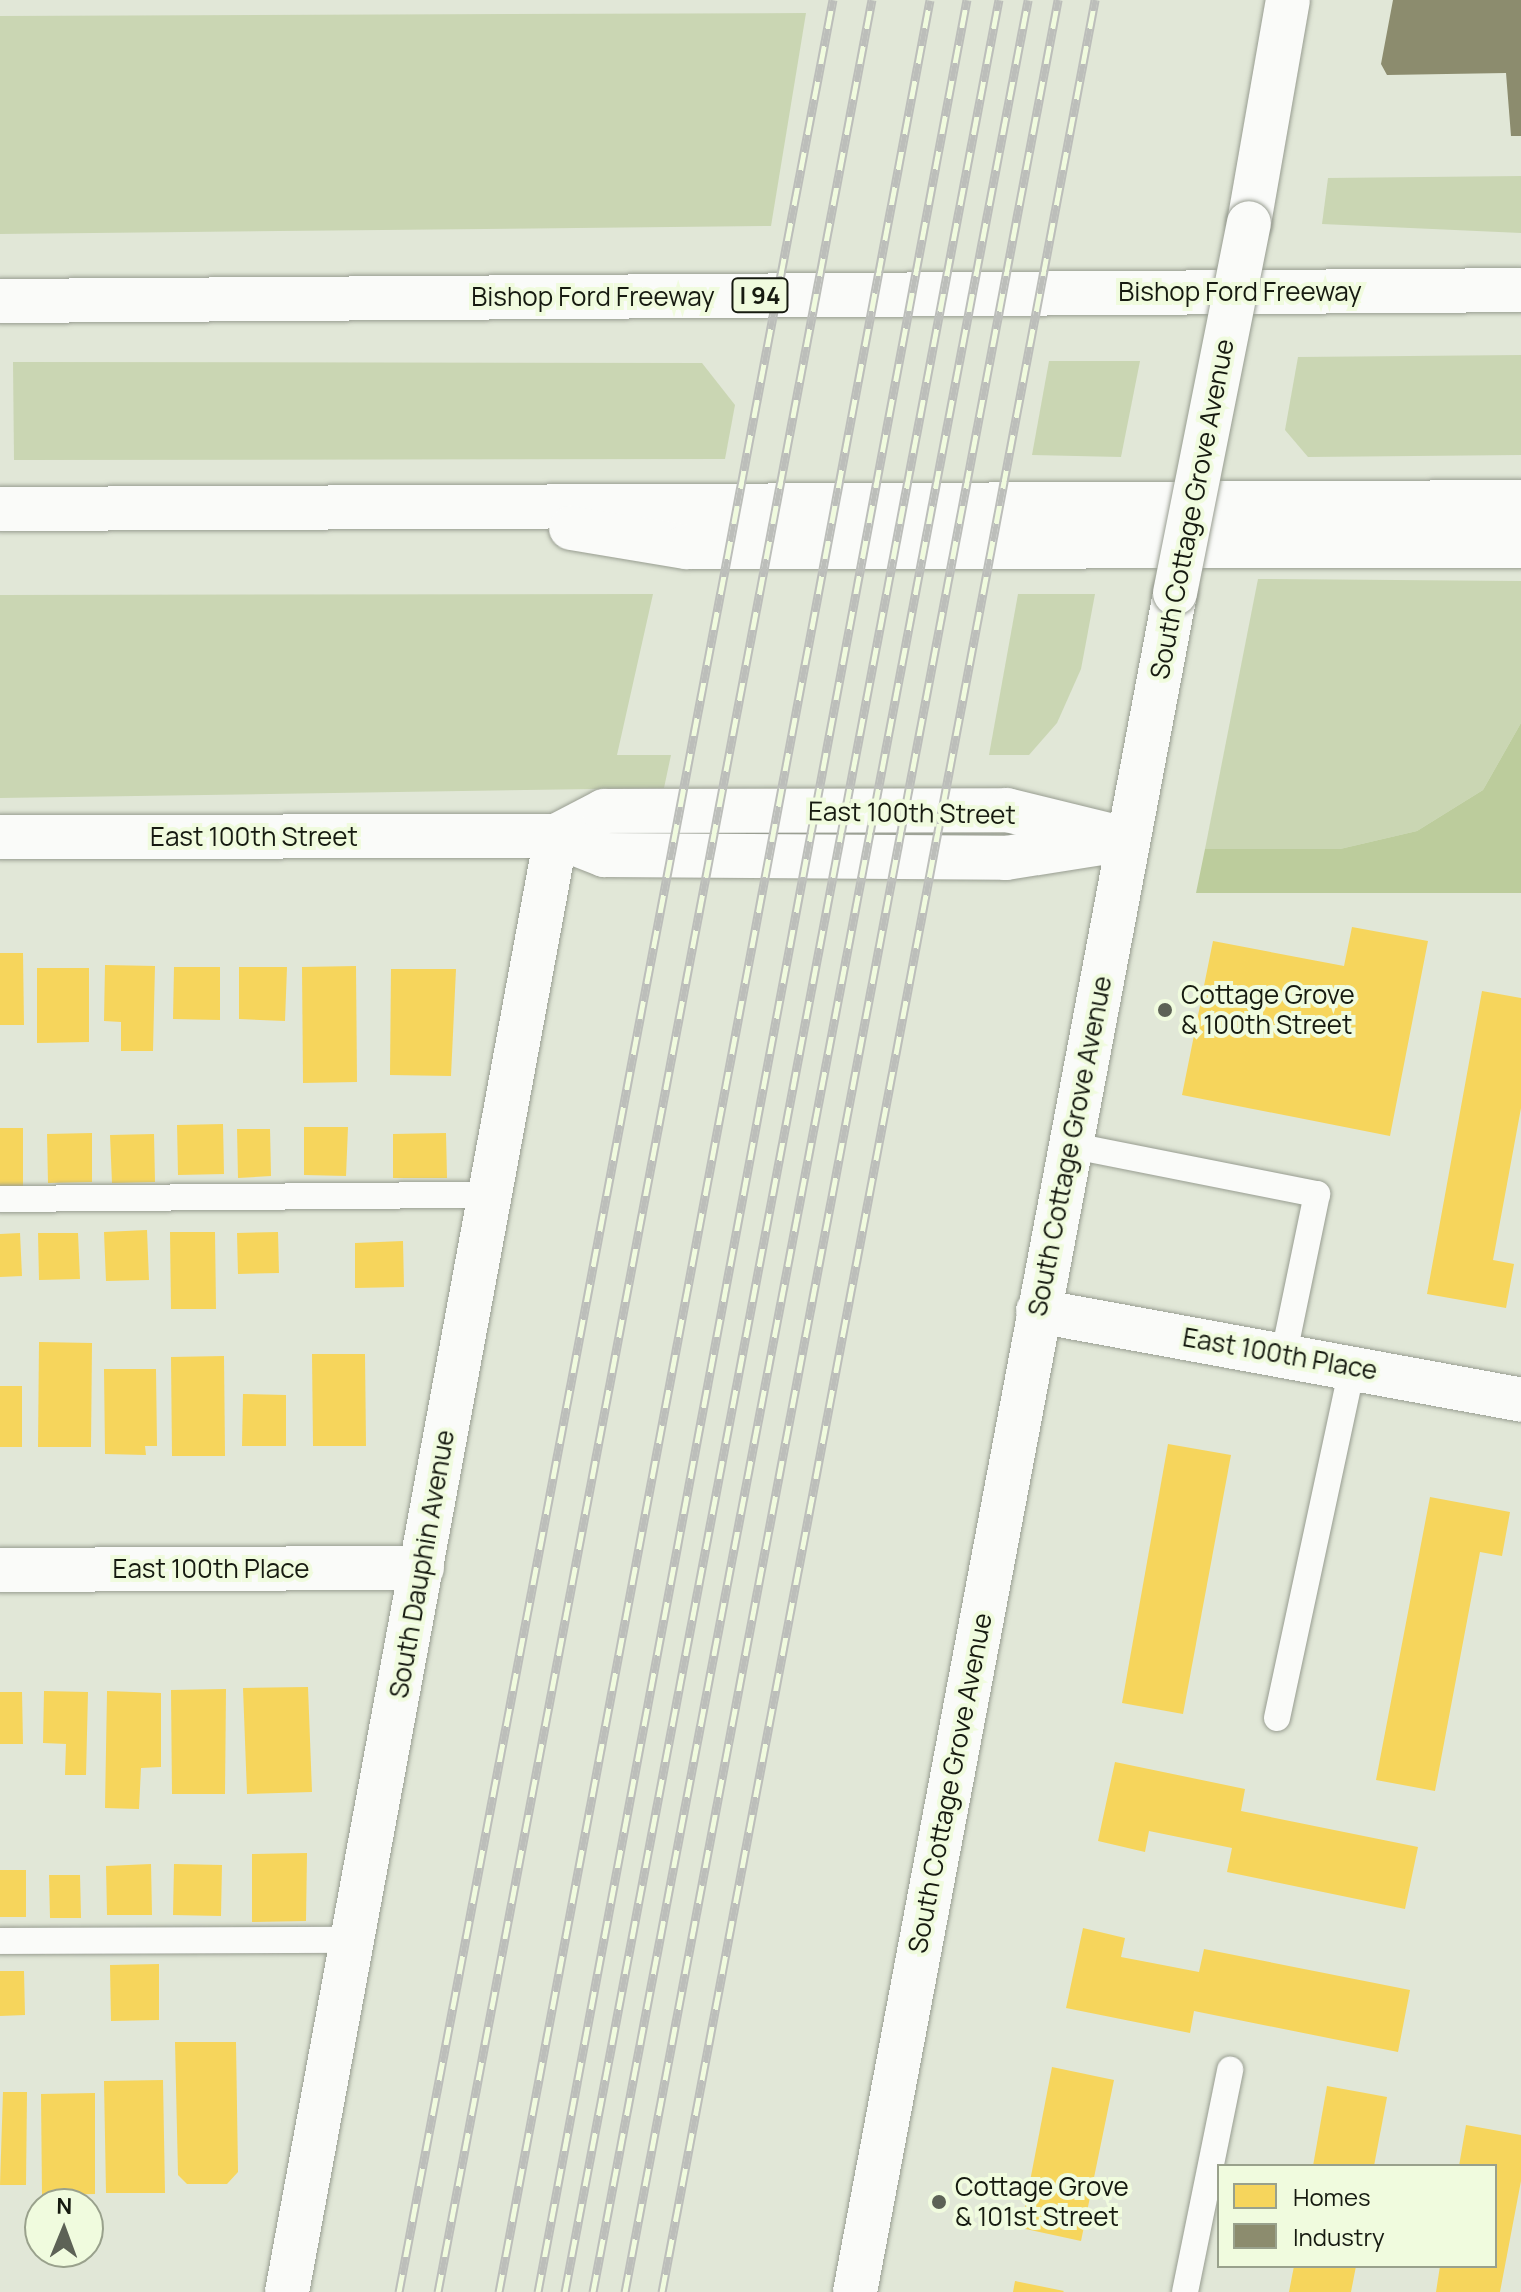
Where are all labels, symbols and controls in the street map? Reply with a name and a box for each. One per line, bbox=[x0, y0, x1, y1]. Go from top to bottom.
road number: I 94 bbox=[730, 275, 790, 315]
street label: Bishop Ford Freeway bbox=[1118, 276, 1362, 308]
street label: Bishop Ford Freeway bbox=[471, 281, 715, 313]
street label: South Cottage Grove Avenue bbox=[1144, 336, 1240, 682]
street label: East 100th Street bbox=[808, 796, 1016, 830]
street label: East 100th Street bbox=[150, 821, 358, 853]
street label: South Cottage Grove Avenue bbox=[1022, 973, 1118, 1319]
place label: Cottage Grove & 100th Street bbox=[1181, 979, 1355, 1040]
marker: Cottage Grove & 100th Street bbox=[1156, 1001, 1174, 1019]
street label: East 100th Place bbox=[1180, 1322, 1380, 1386]
street label: South Dauphin Avenue bbox=[383, 1427, 461, 1701]
street label: East 100th Place bbox=[113, 1553, 309, 1585]
street label: South Cottage Grove Avenue bbox=[902, 1610, 998, 1956]
legend bbox=[1217, 2164, 1497, 2268]
place label: Cottage Grove & 101st Street bbox=[955, 2171, 1129, 2232]
text: Homes bbox=[1293, 2180, 1371, 2213]
north arrow bbox=[24, 2188, 104, 2268]
text: N bbox=[56, 2191, 73, 2221]
marker: Cottage Grove & 101st Street bbox=[930, 2193, 948, 2211]
text: Industry bbox=[1293, 2220, 1385, 2253]

